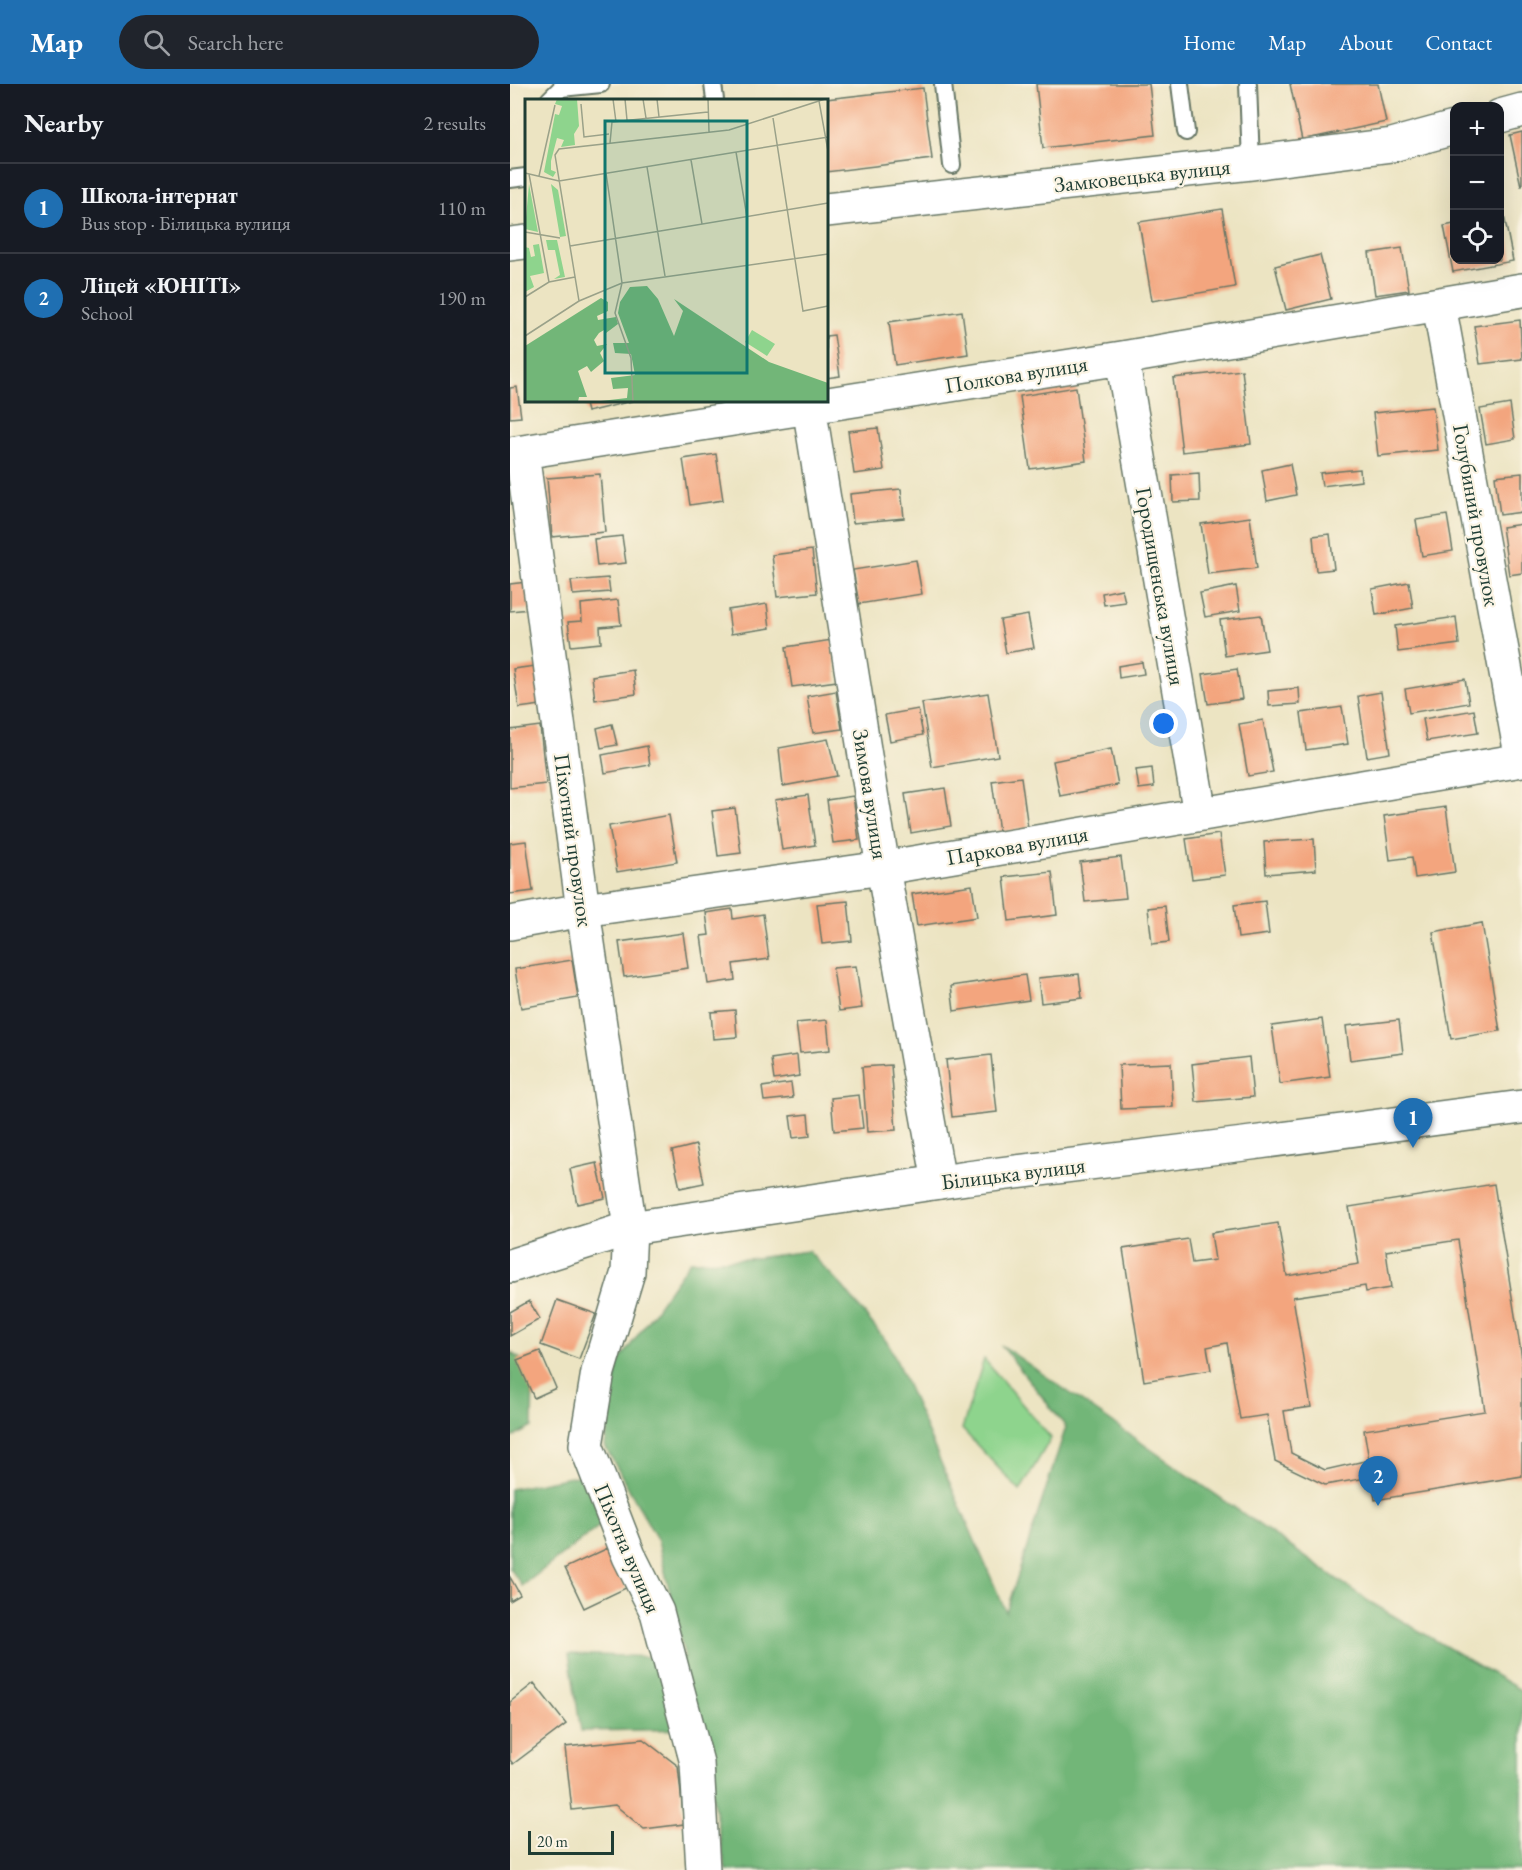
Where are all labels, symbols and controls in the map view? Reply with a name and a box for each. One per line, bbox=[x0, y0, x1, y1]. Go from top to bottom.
search box bbox=[119, 15, 539, 69]
text: Map bbox=[30, 24, 83, 60]
icon: search bbox=[140, 26, 173, 59]
text: Search here bbox=[188, 28, 283, 57]
text: Home bbox=[1183, 29, 1235, 56]
text: Map bbox=[1268, 29, 1306, 56]
text: About bbox=[1339, 29, 1392, 56]
text: Contact bbox=[1425, 29, 1492, 56]
inset map bbox=[525, 99, 828, 402]
map controls bbox=[1450, 102, 1504, 264]
button: + bbox=[1450, 102, 1504, 156]
text: Nearby bbox=[24, 106, 104, 140]
text: 2 results bbox=[423, 110, 486, 136]
street label: Замковецька вулиця bbox=[1052, 152, 1232, 199]
button: − bbox=[1450, 156, 1504, 210]
text: Школа-інтернат bbox=[81, 181, 238, 210]
text: 1 bbox=[38, 195, 49, 221]
text: 110 m bbox=[438, 195, 486, 221]
text: Bus stop · Білицька вулиця bbox=[81, 210, 291, 236]
button: locate bbox=[1450, 210, 1504, 264]
text: Ліцей «ЮНІТІ» bbox=[81, 271, 241, 300]
text: 2 bbox=[38, 285, 49, 311]
text: 190 m bbox=[438, 285, 486, 311]
text: School bbox=[81, 300, 133, 326]
street label: Полкова вулиця bbox=[943, 349, 1090, 400]
street label: Голубиний провулок bbox=[1446, 422, 1507, 609]
street label: Городищенська вулиця bbox=[1129, 485, 1192, 688]
your location bbox=[1149, 709, 1178, 738]
street label: Зимова вулиця bbox=[846, 727, 895, 861]
street label: Піхотний провулок bbox=[547, 751, 600, 929]
street label: Паркова вулиця bbox=[944, 819, 1090, 872]
pin: 1 bbox=[1394, 1098, 1432, 1148]
street label: Білицька вулиця bbox=[939, 1150, 1087, 1197]
pin: 2 bbox=[1358, 1456, 1398, 1506]
street label: Піхотна вулиця bbox=[587, 1479, 668, 1618]
scale bar bbox=[528, 1828, 614, 1856]
text: 20 m bbox=[537, 1831, 568, 1852]

